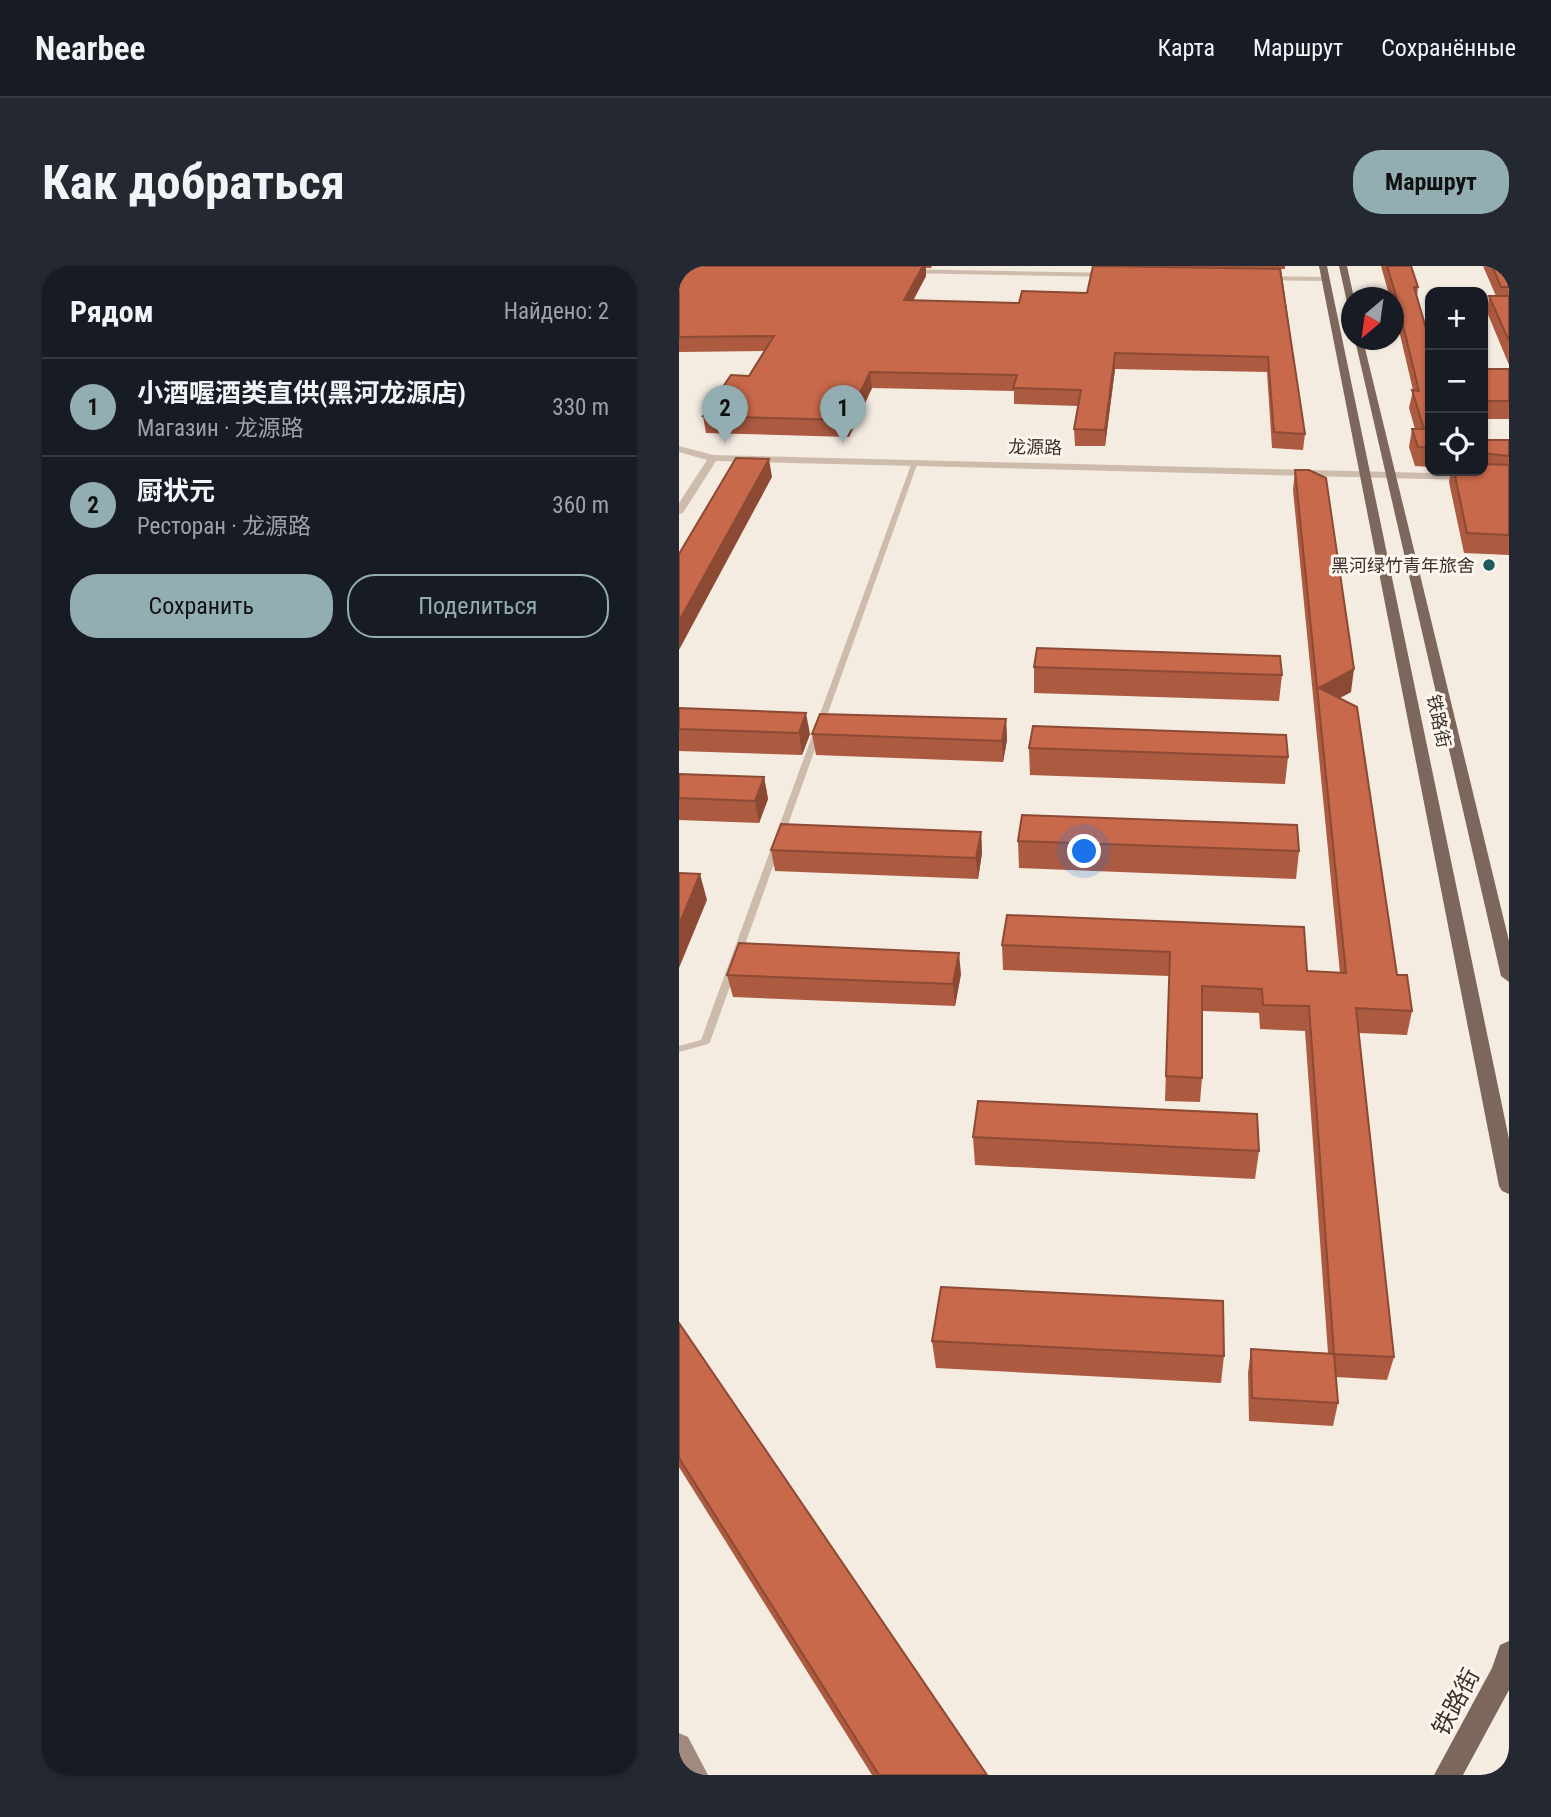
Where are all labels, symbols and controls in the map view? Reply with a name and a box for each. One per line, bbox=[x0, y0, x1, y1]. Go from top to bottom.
text: Nearbee bbox=[35, 29, 145, 68]
text: Карта bbox=[1158, 34, 1215, 62]
text: Маршрут bbox=[1253, 34, 1343, 62]
text: Сохранённые bbox=[1381, 34, 1516, 62]
button: Маршрут bbox=[1353, 150, 1509, 214]
text: Как добраться bbox=[42, 154, 345, 211]
north arrow bbox=[1341, 287, 1404, 350]
map controls bbox=[1425, 287, 1488, 476]
button: + bbox=[1425, 287, 1488, 350]
text: Рядом bbox=[70, 294, 154, 329]
text: Найдено: 2 bbox=[504, 298, 609, 325]
button: − bbox=[1425, 350, 1488, 413]
text: 小酒喔酒类直供(黑河龙源店) bbox=[137, 378, 466, 408]
pin: 2 bbox=[702, 385, 748, 443]
pin: 1 bbox=[820, 385, 866, 443]
text: 1 bbox=[87, 394, 99, 421]
text: 330 m bbox=[552, 394, 609, 421]
button: locate bbox=[1425, 413, 1488, 476]
text: Магазин · 龙源路 bbox=[137, 415, 304, 442]
street label: 龙源路 bbox=[1008, 436, 1062, 458]
text: 厨状元 bbox=[137, 476, 215, 506]
text: 2 bbox=[87, 492, 99, 519]
text: 360 m bbox=[552, 492, 609, 519]
text: Ресторан · 龙源路 bbox=[137, 513, 311, 540]
place label: 黑河绿竹青年旅舍 bbox=[1331, 555, 1475, 576]
marker: 黑河绿竹青年旅舍 bbox=[1481, 557, 1497, 573]
button: Сохранить bbox=[70, 574, 333, 638]
button: Поделиться bbox=[347, 574, 609, 638]
street label: 铁路街 bbox=[1423, 692, 1455, 750]
your location bbox=[1067, 834, 1101, 868]
street label: 铁路街 bbox=[1427, 1664, 1485, 1740]

